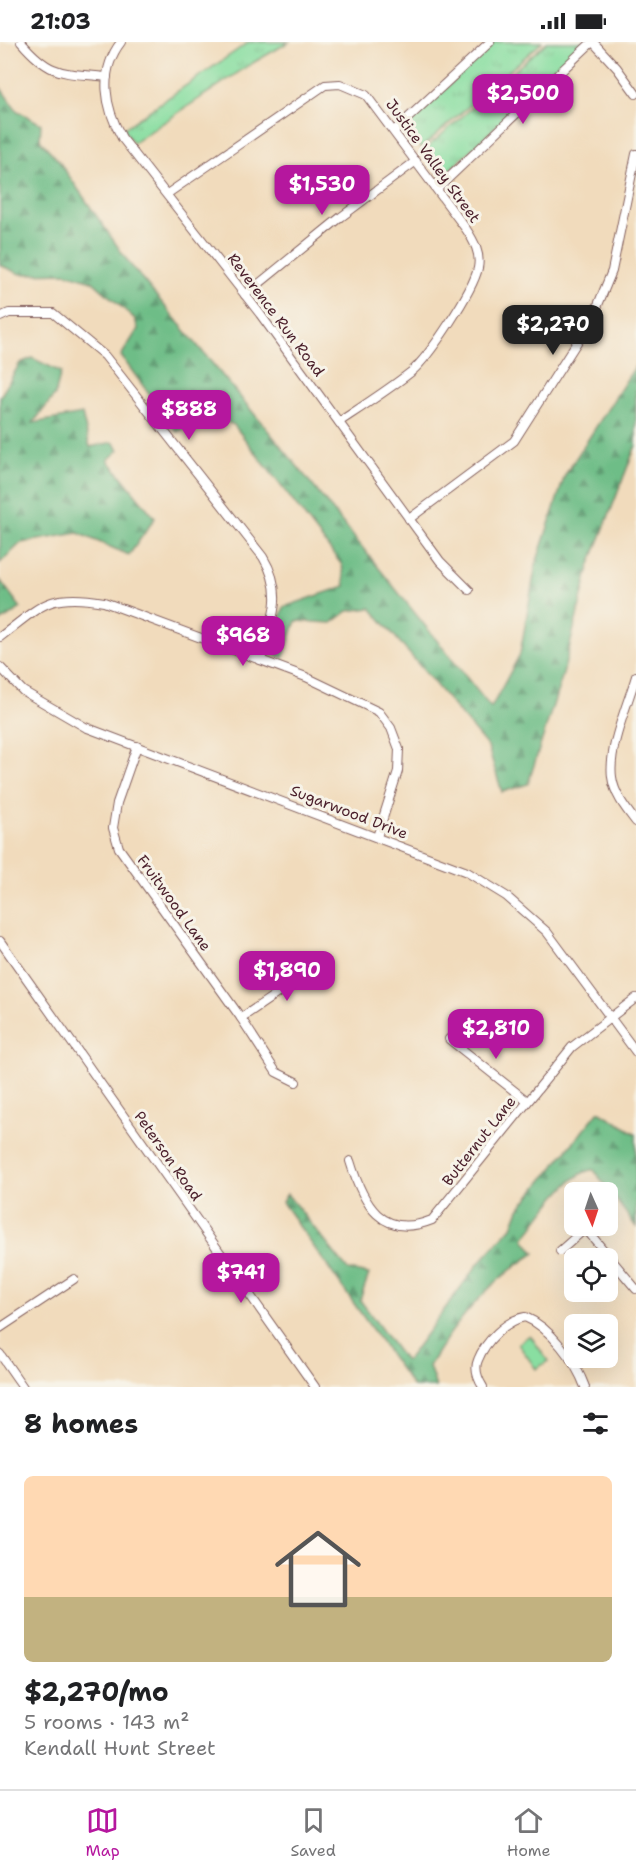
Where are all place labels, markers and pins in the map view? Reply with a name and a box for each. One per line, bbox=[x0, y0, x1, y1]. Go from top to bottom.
pin: $2,500 bbox=[474, 74, 572, 125]
pin: $1,530 bbox=[273, 165, 371, 216]
pin: $2,270 bbox=[504, 305, 602, 356]
pin: $888 bbox=[153, 390, 225, 441]
pin: $968 bbox=[207, 616, 279, 667]
pin: $1,890 bbox=[238, 951, 336, 1002]
pin: $2,810 bbox=[447, 1009, 545, 1060]
pin: $741 bbox=[205, 1253, 277, 1304]

